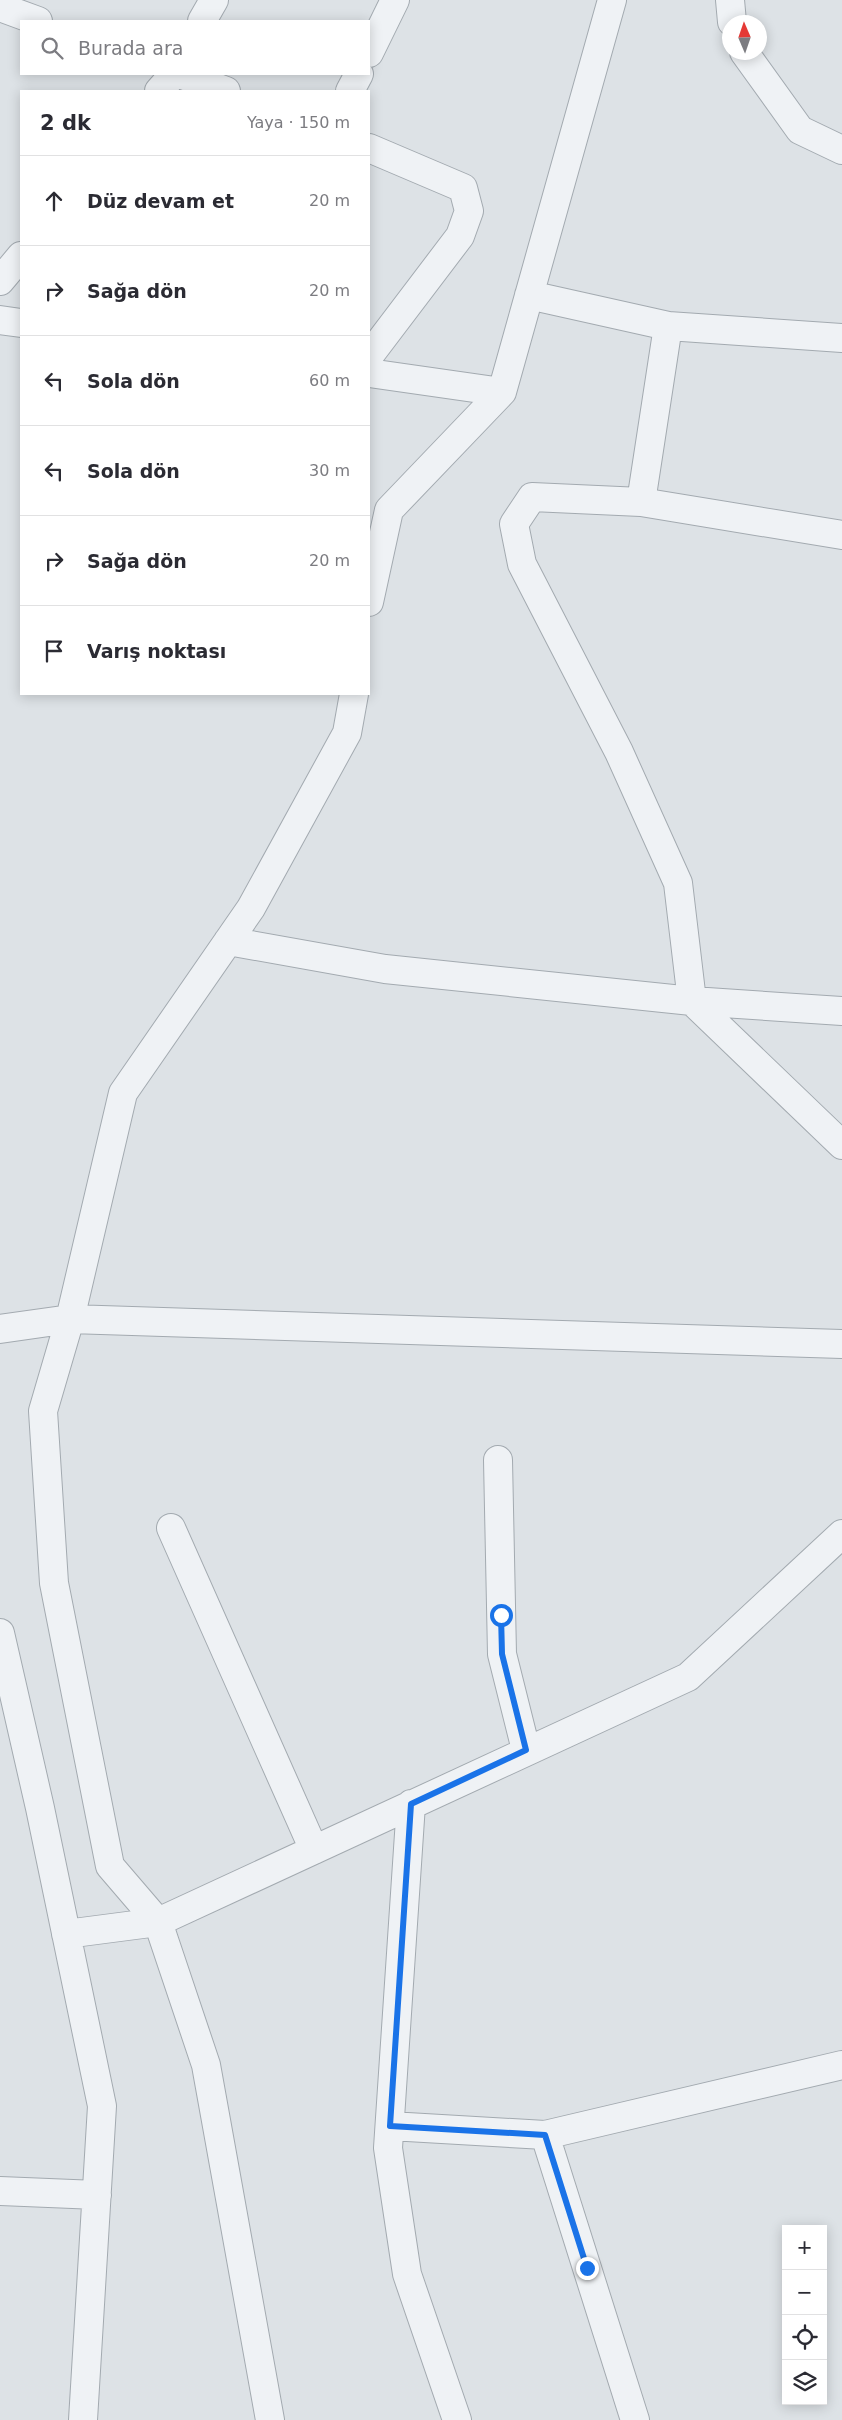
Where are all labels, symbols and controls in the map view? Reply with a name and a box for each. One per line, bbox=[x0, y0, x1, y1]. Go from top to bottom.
north arrow bbox=[722, 15, 767, 60]
search box bbox=[20, 20, 370, 75]
icon: search bbox=[38, 34, 66, 62]
text: Burada ara bbox=[78, 37, 183, 59]
text: 2 dk bbox=[40, 111, 91, 135]
text: Yaya · 150 m bbox=[247, 113, 350, 132]
icon: ahead bbox=[40, 187, 68, 215]
text: Düz devam et bbox=[87, 190, 234, 212]
text: 20 m bbox=[309, 191, 350, 210]
icon: right bbox=[40, 277, 68, 305]
text: Sağa dön bbox=[87, 280, 187, 302]
text: 20 m bbox=[309, 281, 350, 300]
icon: left bbox=[40, 367, 68, 395]
text: Sola dön bbox=[87, 370, 180, 392]
text: 60 m bbox=[309, 371, 350, 390]
icon: left bbox=[40, 457, 68, 485]
text: Sola dön bbox=[87, 460, 180, 482]
text: 30 m bbox=[309, 461, 350, 480]
icon: right bbox=[40, 547, 68, 575]
text: Sağa dön bbox=[87, 550, 187, 572]
text: 20 m bbox=[309, 551, 350, 570]
icon: arrive bbox=[40, 637, 68, 665]
text: Varış noktası bbox=[87, 640, 226, 662]
route start bbox=[490, 1604, 513, 1627]
map controls bbox=[782, 2225, 827, 2405]
button: + bbox=[782, 2225, 827, 2270]
route end bbox=[576, 2257, 599, 2280]
button: − bbox=[782, 2270, 827, 2315]
button: locate bbox=[782, 2315, 827, 2360]
button: layers bbox=[782, 2360, 827, 2405]

